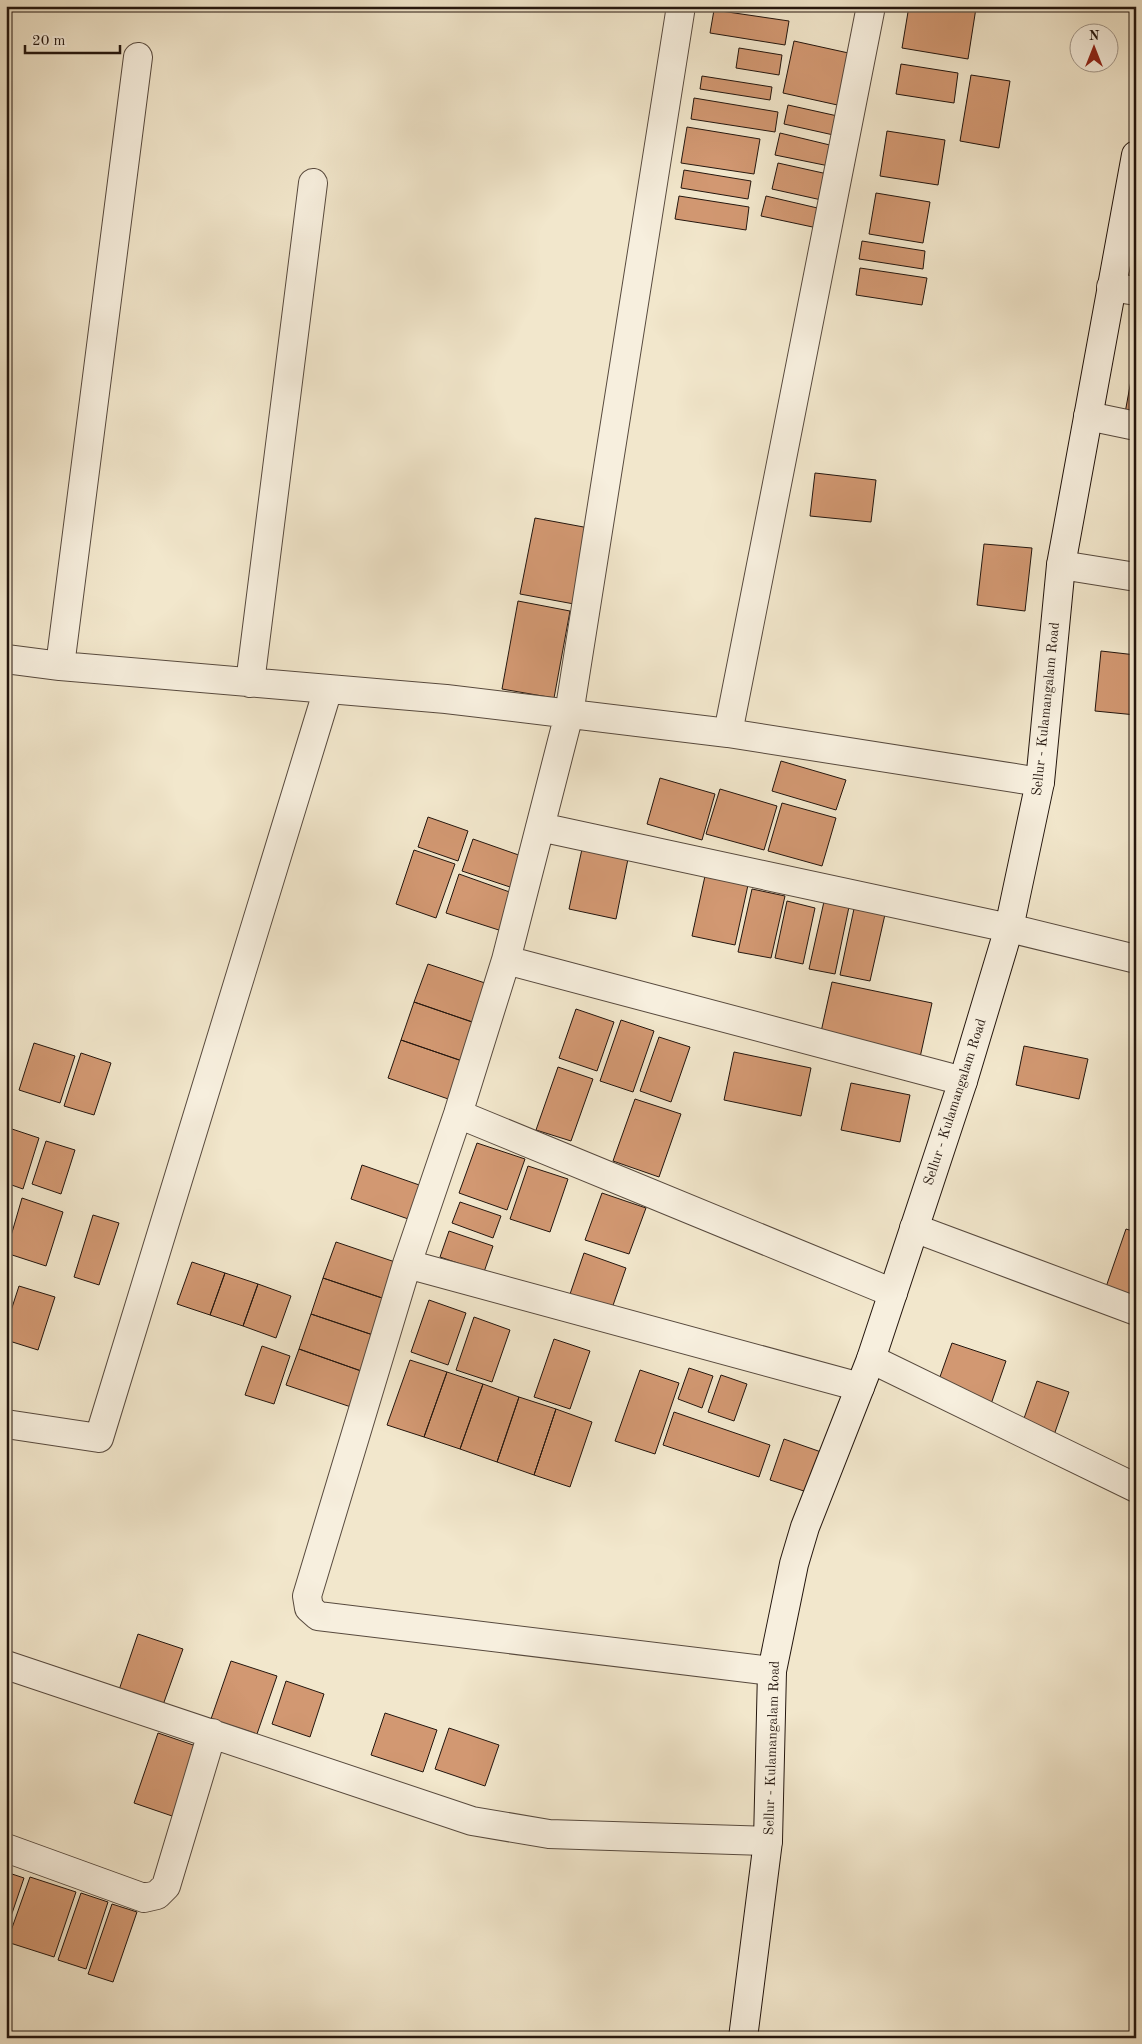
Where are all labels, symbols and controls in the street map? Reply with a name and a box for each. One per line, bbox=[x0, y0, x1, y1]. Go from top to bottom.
scale bar bbox=[25, 22, 120, 54]
north arrow bbox=[1070, 22, 1120, 72]
text: N bbox=[1089, 29, 1100, 43]
text: 20 m bbox=[32, 34, 66, 49]
street label: Sellur - Kulamangalam Road bbox=[1030, 621, 1062, 797]
street label: Sellur - Kulamangalam Road bbox=[921, 1017, 989, 1187]
street label: Sellur - Kulamangalam Road bbox=[762, 1660, 782, 1836]

